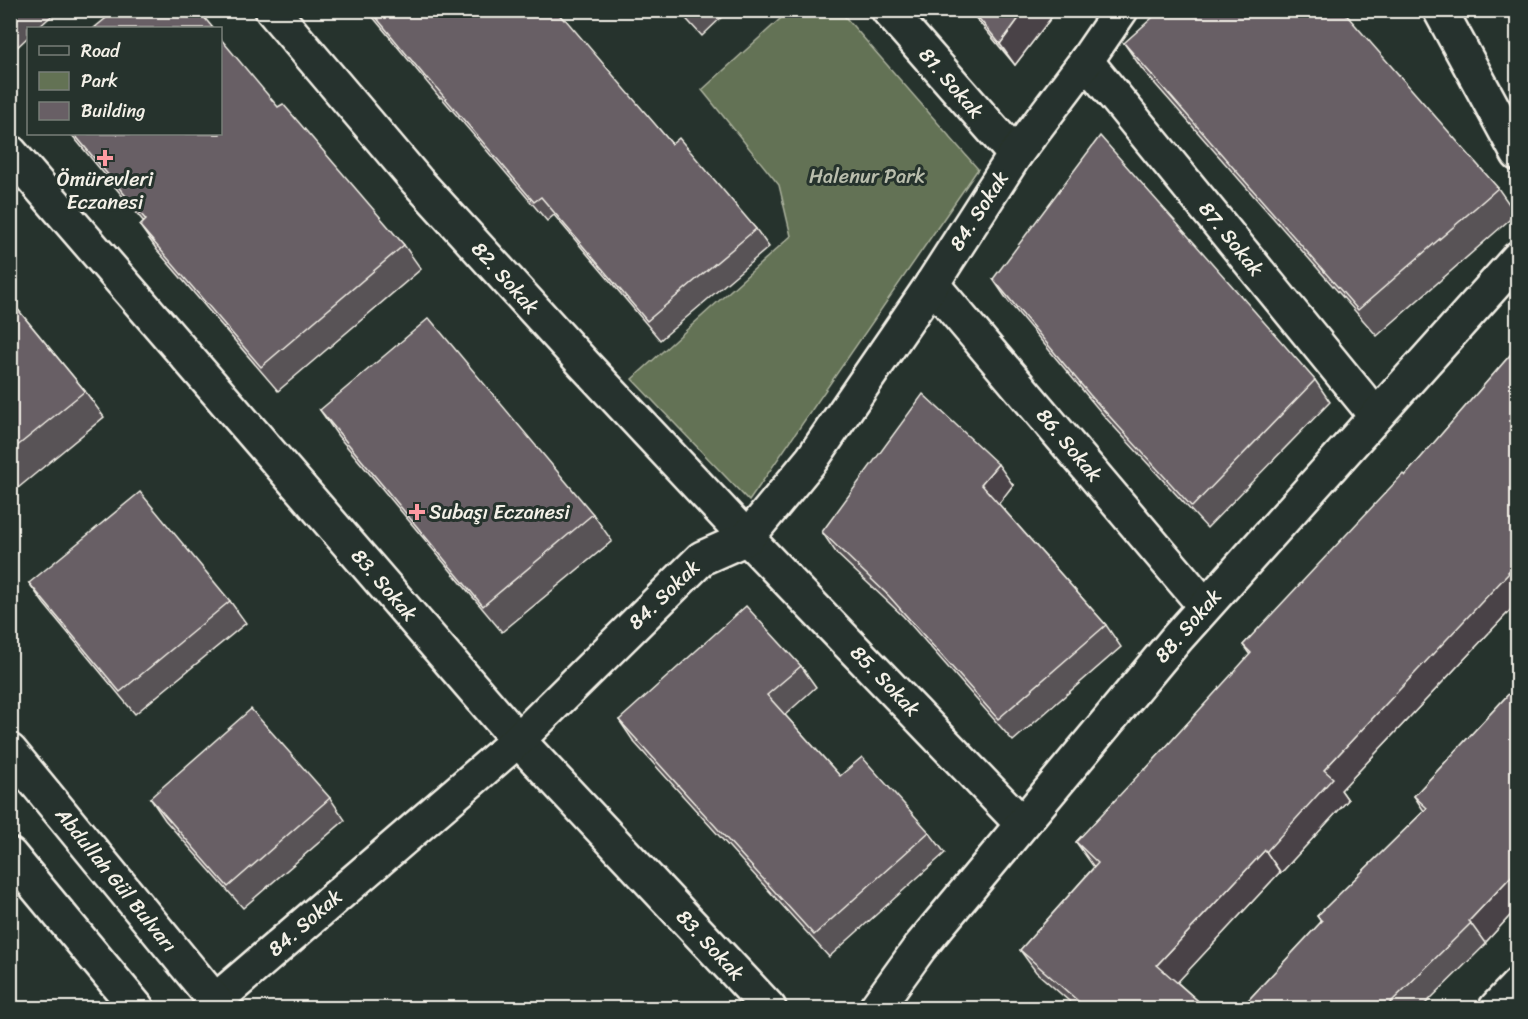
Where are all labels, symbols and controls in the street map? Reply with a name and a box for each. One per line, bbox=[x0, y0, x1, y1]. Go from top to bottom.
legend bbox=[27, 27, 222, 135]
text: Road bbox=[81, 35, 121, 67]
street label: 81. Sokak bbox=[910, 39, 993, 127]
text: Park bbox=[81, 65, 118, 97]
text: Building bbox=[81, 95, 145, 127]
marker: Ömürevleri Eczanesi bbox=[98, 151, 112, 165]
park label: Halenur Park bbox=[809, 159, 925, 194]
place label: Ömürevleri Eczanesi bbox=[57, 162, 154, 220]
street label: 84. Sokak bbox=[940, 163, 1018, 258]
street label: 87. Sokak bbox=[1189, 194, 1273, 285]
street label: 82. Sokak bbox=[462, 233, 548, 323]
street label: 86. Sokak bbox=[1027, 400, 1111, 490]
place label: Subaşı Eczanesi bbox=[429, 495, 570, 530]
marker: Subaşı Eczanesi bbox=[410, 505, 424, 519]
street label: 83. Sokak bbox=[342, 540, 426, 630]
street label: 84. Sokak bbox=[620, 551, 709, 639]
street label: 88. Sokak bbox=[1145, 581, 1231, 671]
street label: 85. Sokak bbox=[841, 637, 929, 726]
street label: Abdullah Gül Bulvarı bbox=[45, 799, 186, 961]
street label: 84. Sokak bbox=[260, 880, 351, 966]
street label: 83. Sokak bbox=[667, 901, 753, 989]

